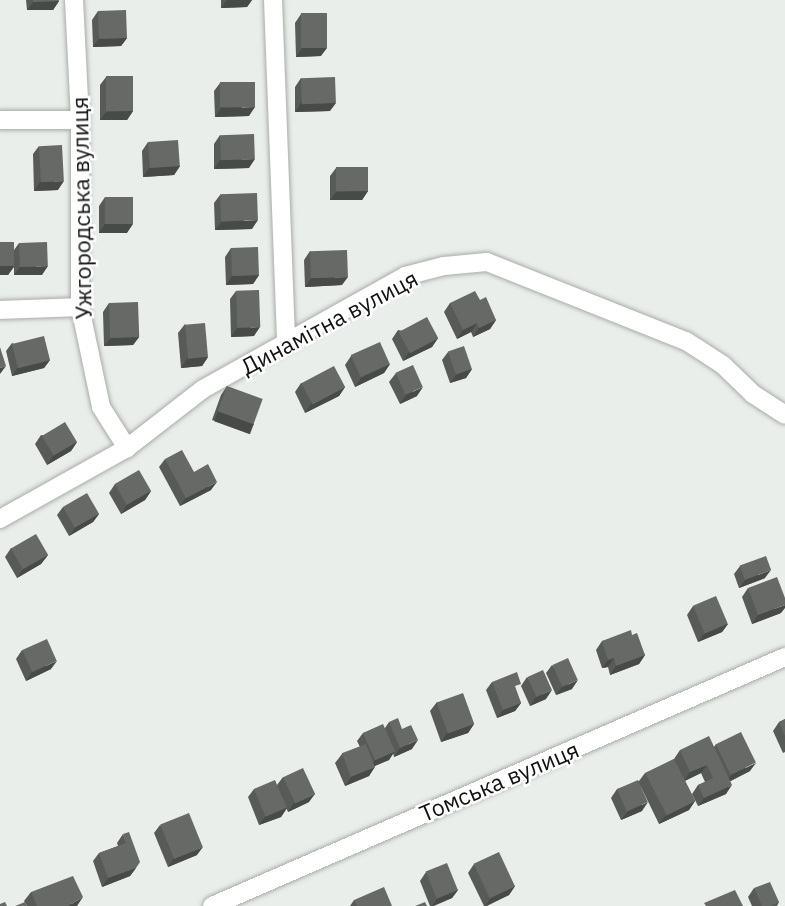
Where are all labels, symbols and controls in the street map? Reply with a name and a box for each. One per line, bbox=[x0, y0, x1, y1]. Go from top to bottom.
street label: Ужгородська вулиця bbox=[65, 96, 97, 320]
street label: Динамітна вулиця bbox=[236, 264, 422, 380]
street label: Томська вулиця bbox=[415, 735, 583, 827]

